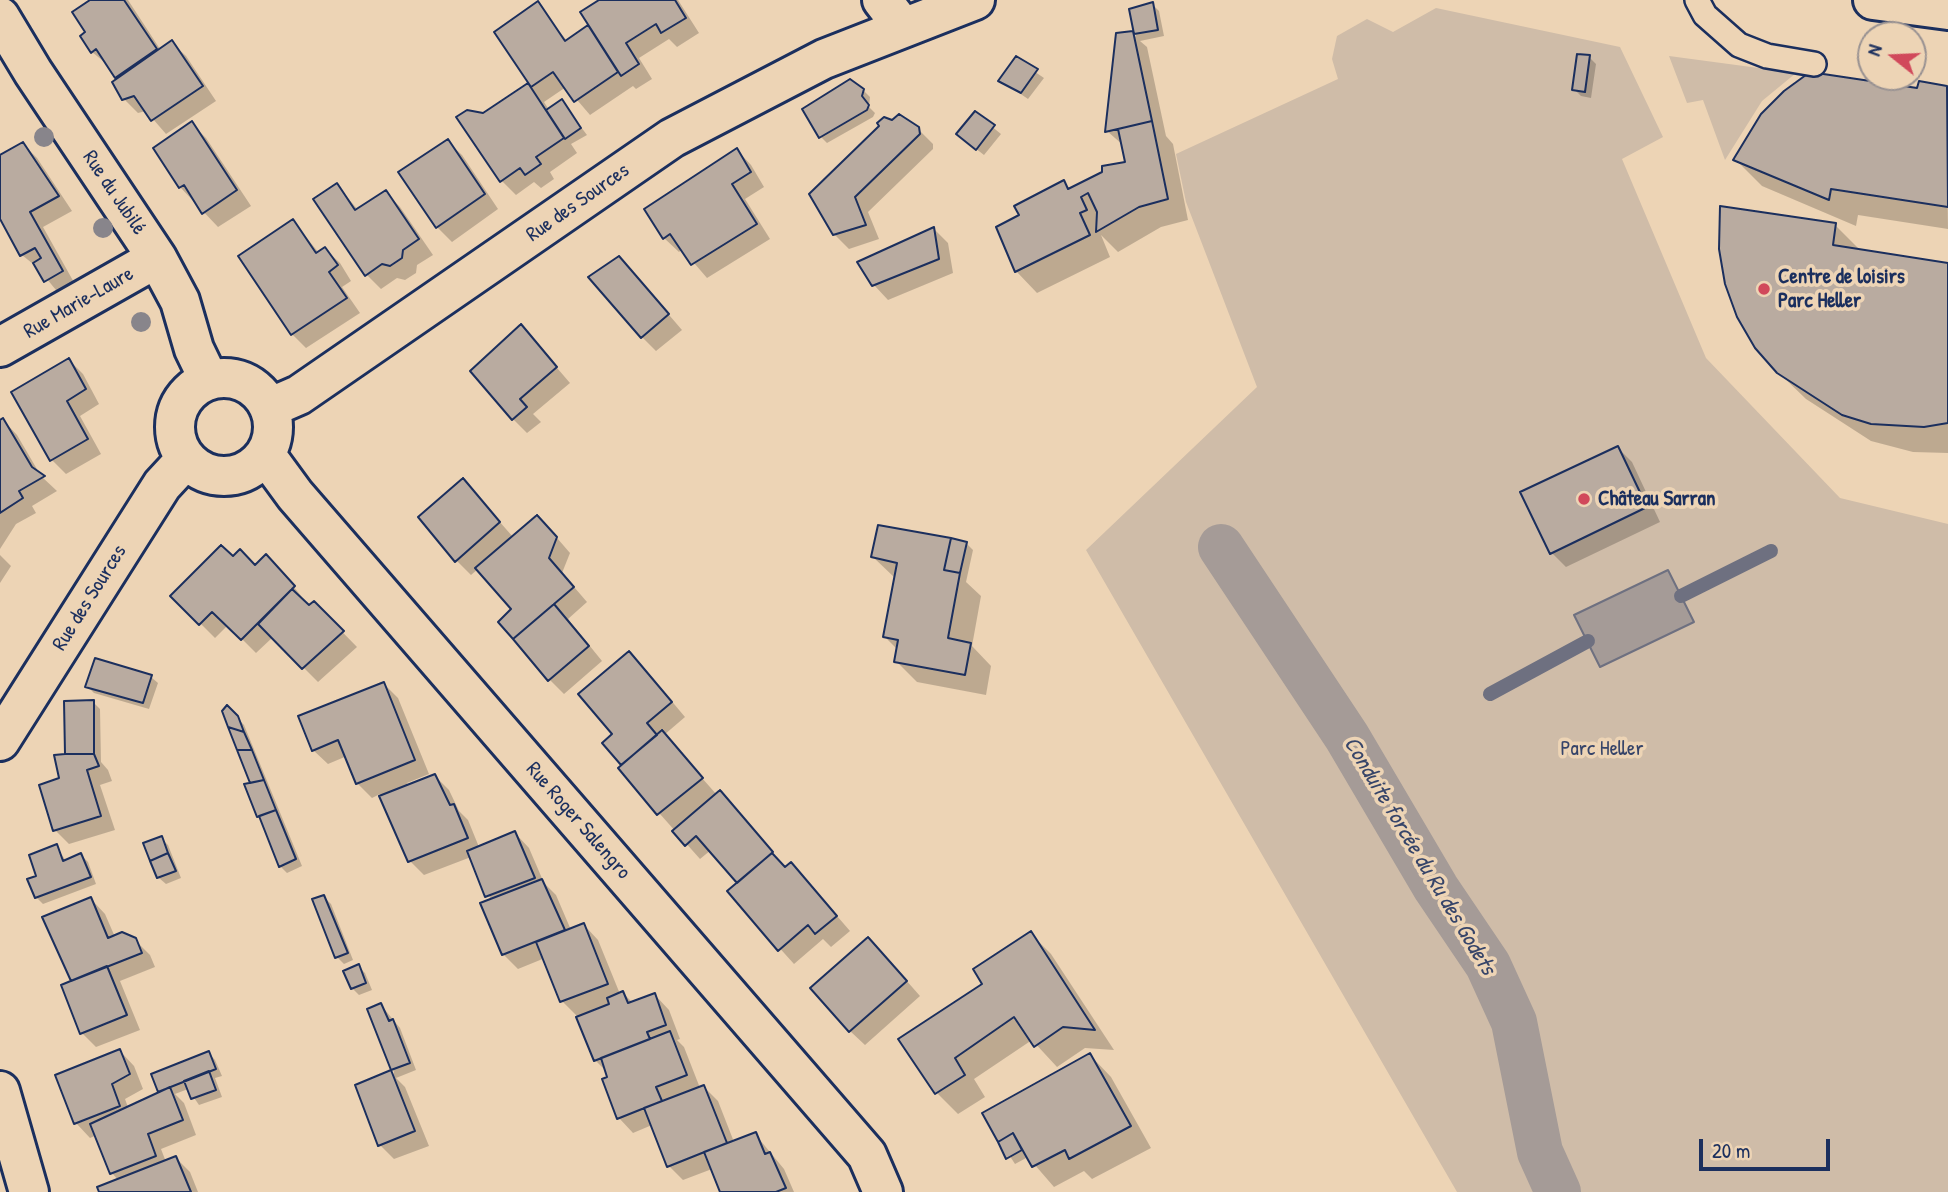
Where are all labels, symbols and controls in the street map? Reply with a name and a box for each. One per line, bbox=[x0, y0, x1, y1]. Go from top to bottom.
north arrow bbox=[1857, 21, 1927, 91]
text: N bbox=[1860, 41, 1888, 59]
street label: Rue du Jubilé bbox=[77, 146, 151, 240]
street label: Rue des Sources bbox=[522, 158, 634, 248]
street label: Rue Marie-Laure bbox=[20, 261, 138, 345]
place label: Centre de loisirs Parc Heller bbox=[1778, 264, 1905, 314]
marker: Centre de loisirs Parc Heller bbox=[1756, 281, 1772, 297]
place label: Château Sarran bbox=[1598, 486, 1715, 512]
marker: Château Sarran bbox=[1576, 491, 1592, 507]
street label: Rue des Sources bbox=[48, 541, 132, 655]
water label: Conduite forcée du Ru des Godets bbox=[1337, 732, 1501, 980]
park label: Parc Heller bbox=[1560, 736, 1644, 762]
street label: Rue Roger Salengro bbox=[520, 757, 636, 885]
scale bar bbox=[1703, 1126, 1834, 1170]
text: 20 m bbox=[1712, 1136, 1750, 1165]

